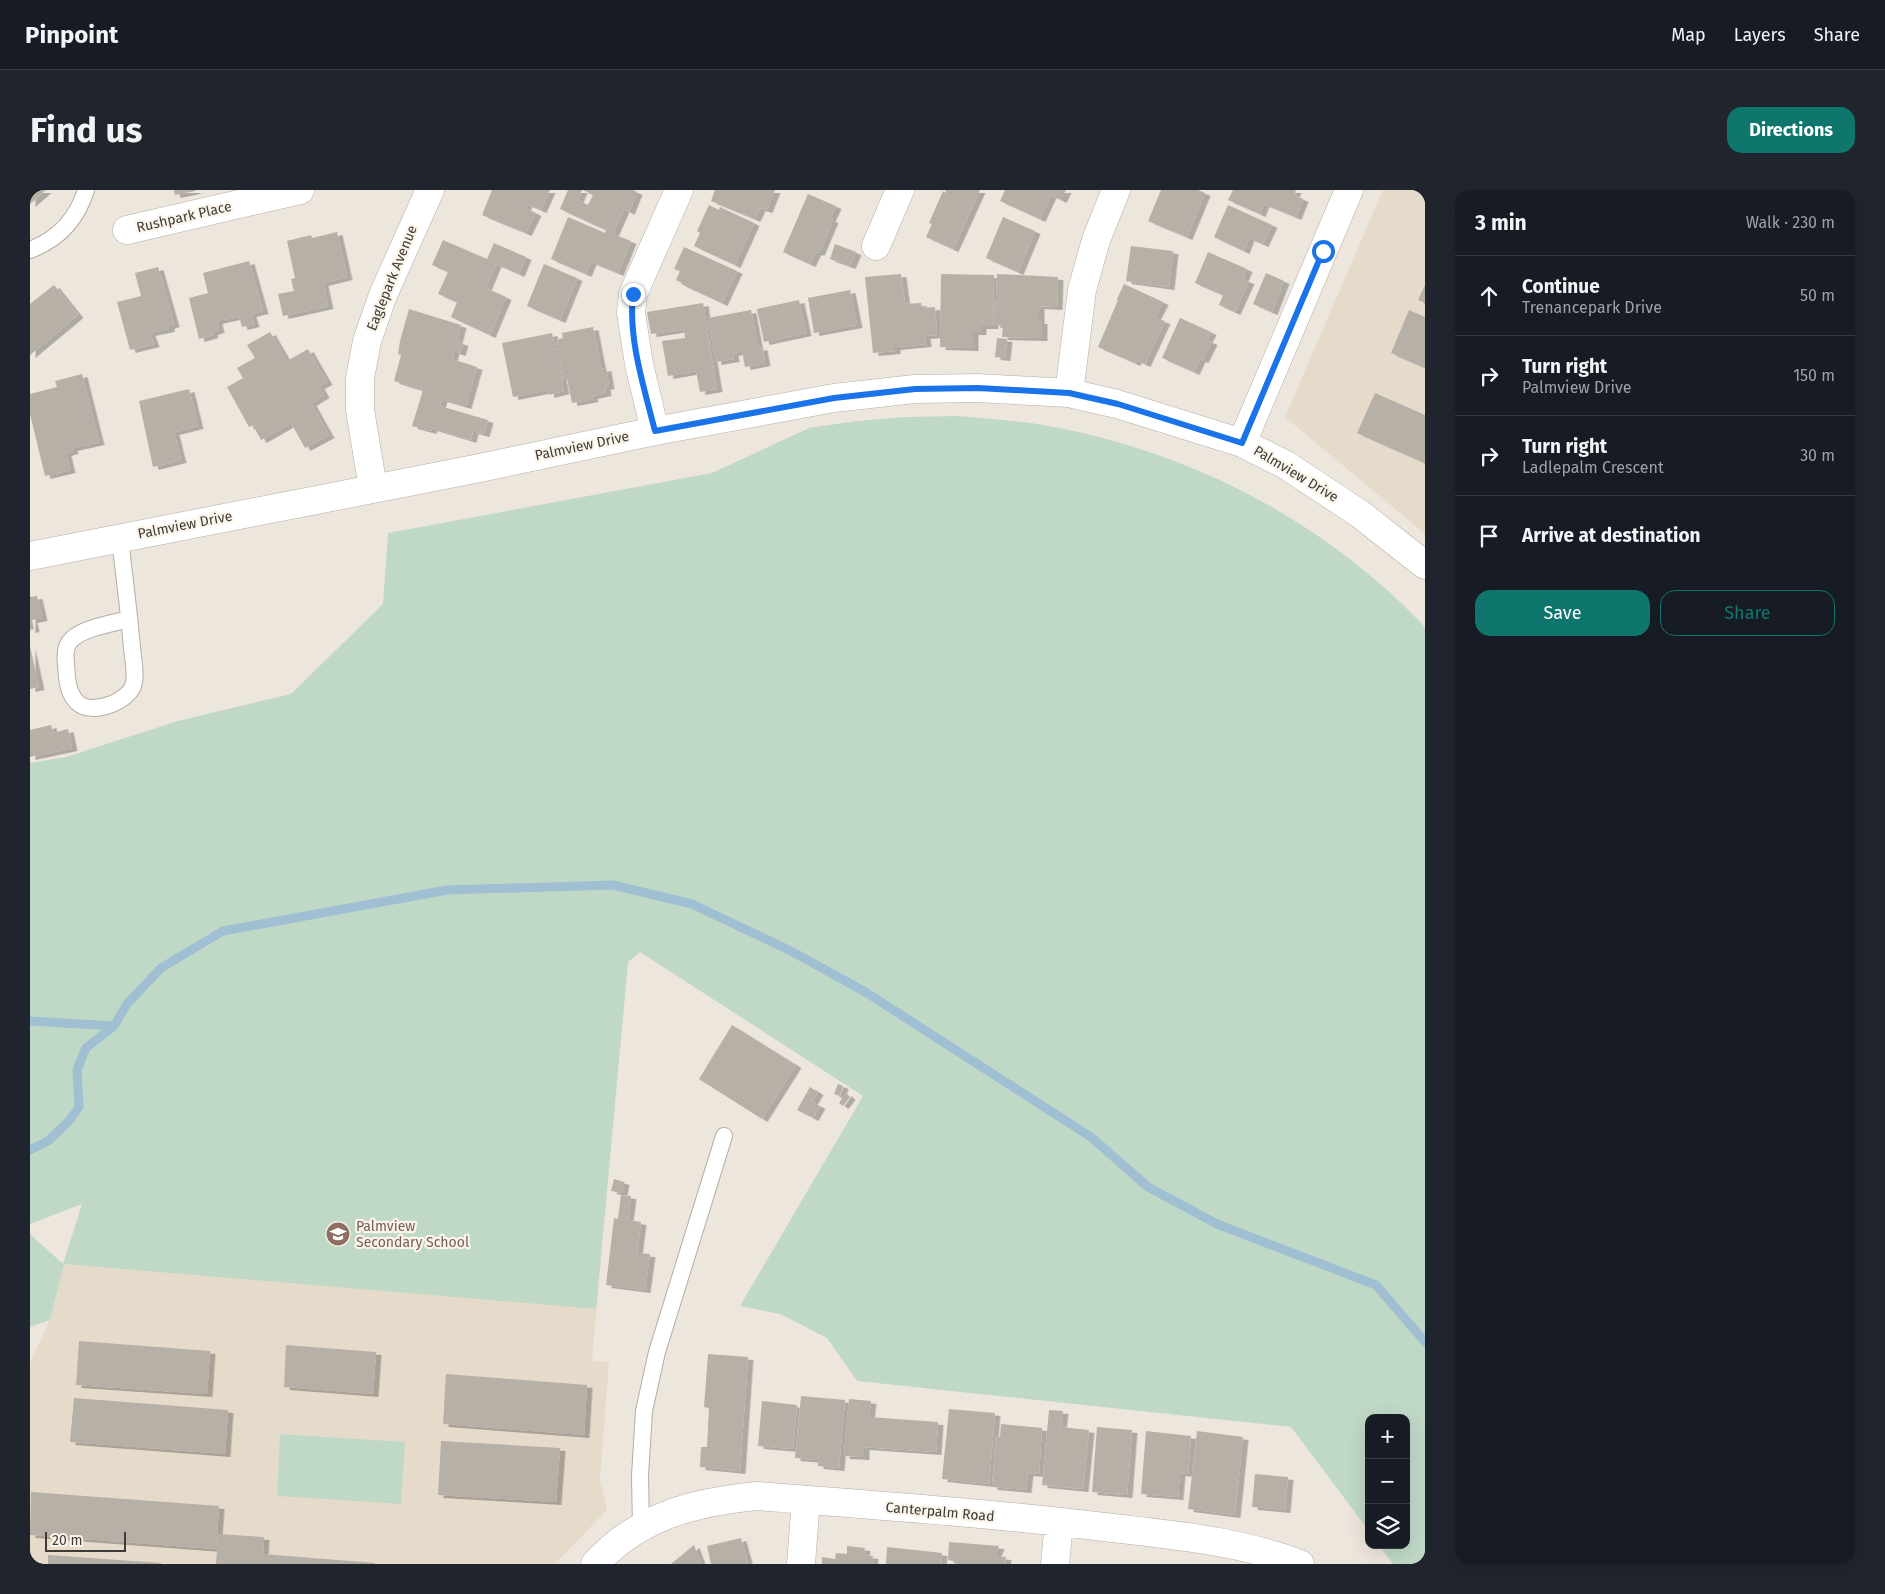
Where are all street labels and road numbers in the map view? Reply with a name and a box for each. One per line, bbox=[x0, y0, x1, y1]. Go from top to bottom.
street label: Rushpark Place bbox=[135, 198, 233, 236]
street label: Eaglepark Avenue bbox=[363, 223, 421, 333]
street label: Palmview Drive bbox=[533, 428, 631, 464]
street label: Palmview Drive bbox=[1251, 442, 1341, 506]
street label: Palmview Drive bbox=[136, 508, 234, 542]
street label: Canterpalm Road bbox=[885, 1499, 995, 1525]

